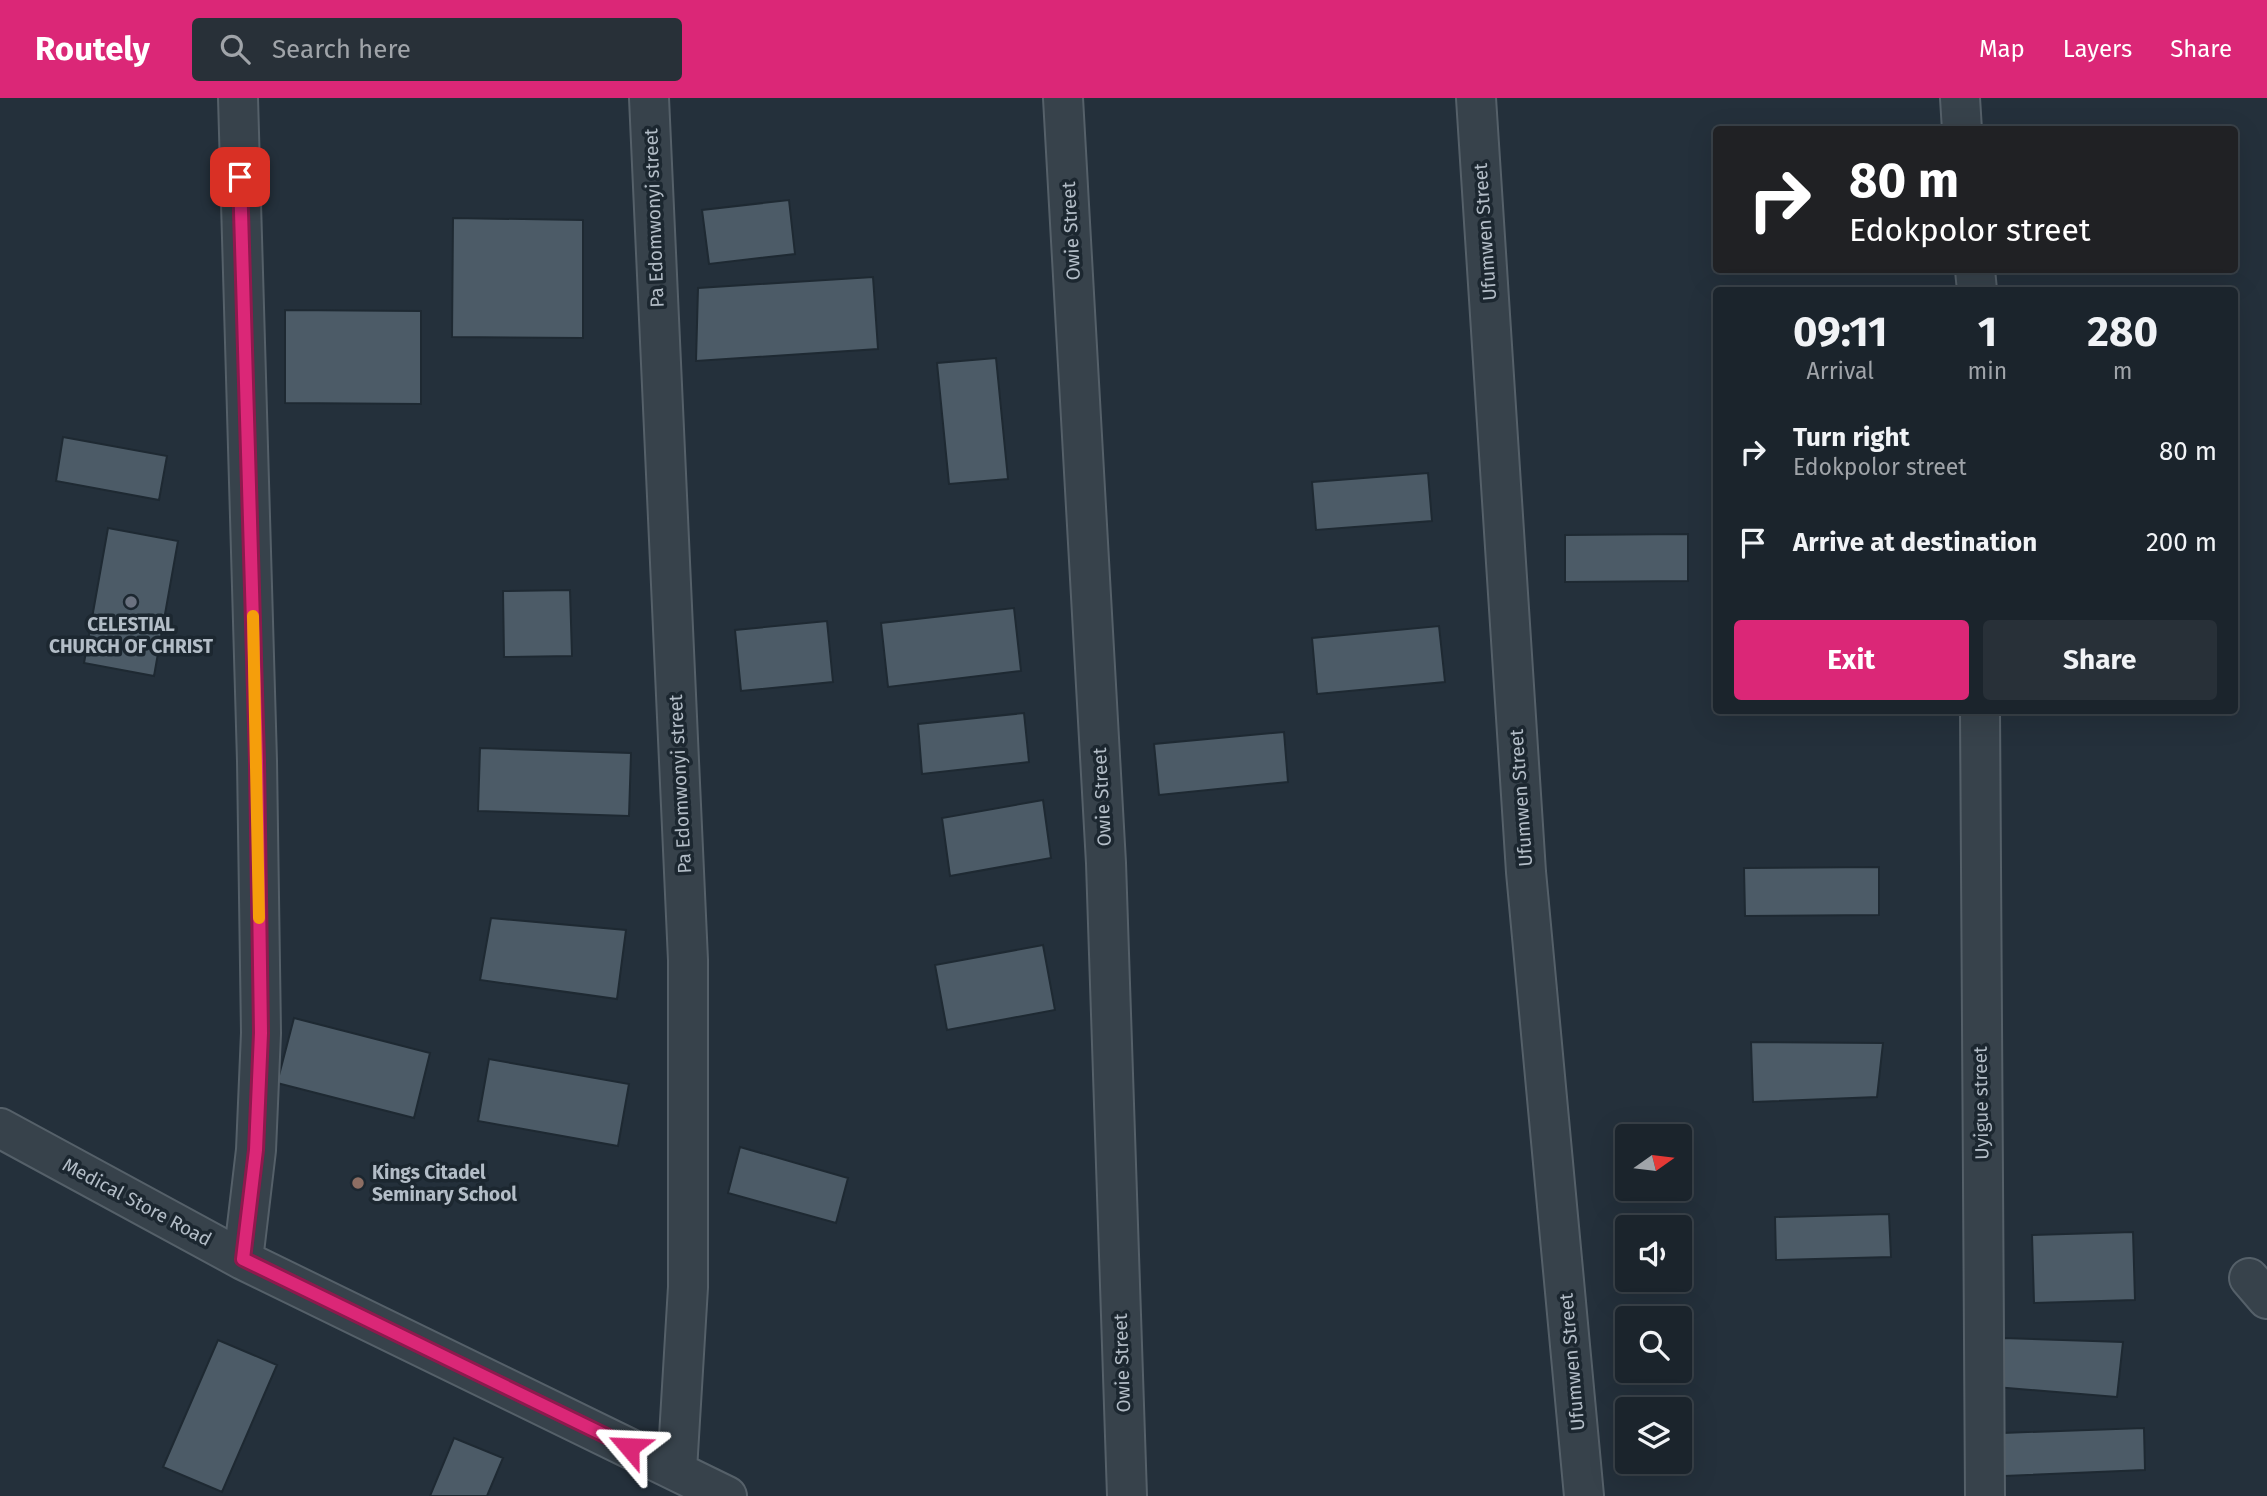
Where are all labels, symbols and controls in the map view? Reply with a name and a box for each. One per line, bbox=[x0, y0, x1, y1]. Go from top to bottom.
search box bbox=[192, 18, 682, 81]
text: Routely bbox=[35, 29, 150, 69]
icon: search bbox=[216, 30, 254, 68]
text: Search here bbox=[272, 34, 411, 65]
text: Map bbox=[1979, 35, 2025, 63]
text: Layers bbox=[2063, 35, 2132, 63]
text: Share bbox=[2170, 35, 2232, 63]
street label: Pa Edomwonyi street bbox=[639, 128, 669, 308]
pin bbox=[210, 147, 270, 207]
text: 80 m bbox=[1849, 151, 1959, 210]
icon: right bbox=[1734, 154, 1825, 245]
icon: arrive bbox=[221, 158, 259, 196]
street label: Ufumwen Street bbox=[1469, 162, 1501, 302]
street label: Owie Street bbox=[1057, 181, 1085, 281]
text: Edokpolor street bbox=[1849, 211, 2090, 249]
text: 09:11 bbox=[1793, 307, 1888, 357]
text: 1 bbox=[1978, 307, 1997, 357]
text: 280 bbox=[2087, 307, 2158, 357]
text: Arrival bbox=[1807, 357, 1874, 385]
text: min bbox=[1968, 357, 2007, 385]
text: m bbox=[2113, 357, 2132, 385]
text: Turn right bbox=[1793, 422, 1910, 453]
icon: right bbox=[1734, 433, 1772, 471]
text: 80 m bbox=[2159, 436, 2217, 467]
text: Edokpolor street bbox=[1793, 453, 1967, 481]
icon: arrive bbox=[1734, 524, 1772, 562]
text: Arrive at destination bbox=[1793, 527, 2037, 558]
text: 200 m bbox=[2146, 527, 2217, 558]
marker: CELESTIAL CHURCH OF CHRIST bbox=[123, 594, 139, 610]
place label: CELESTIAL CHURCH OF CHRIST bbox=[49, 613, 214, 658]
button: Exit bbox=[1734, 620, 1969, 700]
button: Share bbox=[1983, 620, 2217, 700]
street label: Pa Edomwonyi street bbox=[664, 694, 696, 874]
street label: Ufumwen Street bbox=[1505, 728, 1537, 868]
street label: Owie Street bbox=[1088, 747, 1116, 847]
street label: Uyigue street bbox=[1969, 1046, 1993, 1160]
north arrow bbox=[1615, 1124, 1692, 1200]
map controls bbox=[1615, 1124, 1692, 1474]
street label: Medical Store Road bbox=[59, 1153, 215, 1251]
place label: Kings Citadel Seminary School bbox=[372, 1161, 517, 1206]
marker: Kings Citadel Seminary School bbox=[350, 1175, 366, 1191]
button: sound bbox=[1615, 1215, 1692, 1292]
street label: Ufumwen Street bbox=[1555, 1292, 1589, 1432]
button: search bbox=[1615, 1306, 1692, 1383]
street label: Owie Street bbox=[1109, 1313, 1135, 1413]
button: layers bbox=[1615, 1397, 1692, 1474]
position arrow bbox=[592, 1410, 666, 1484]

